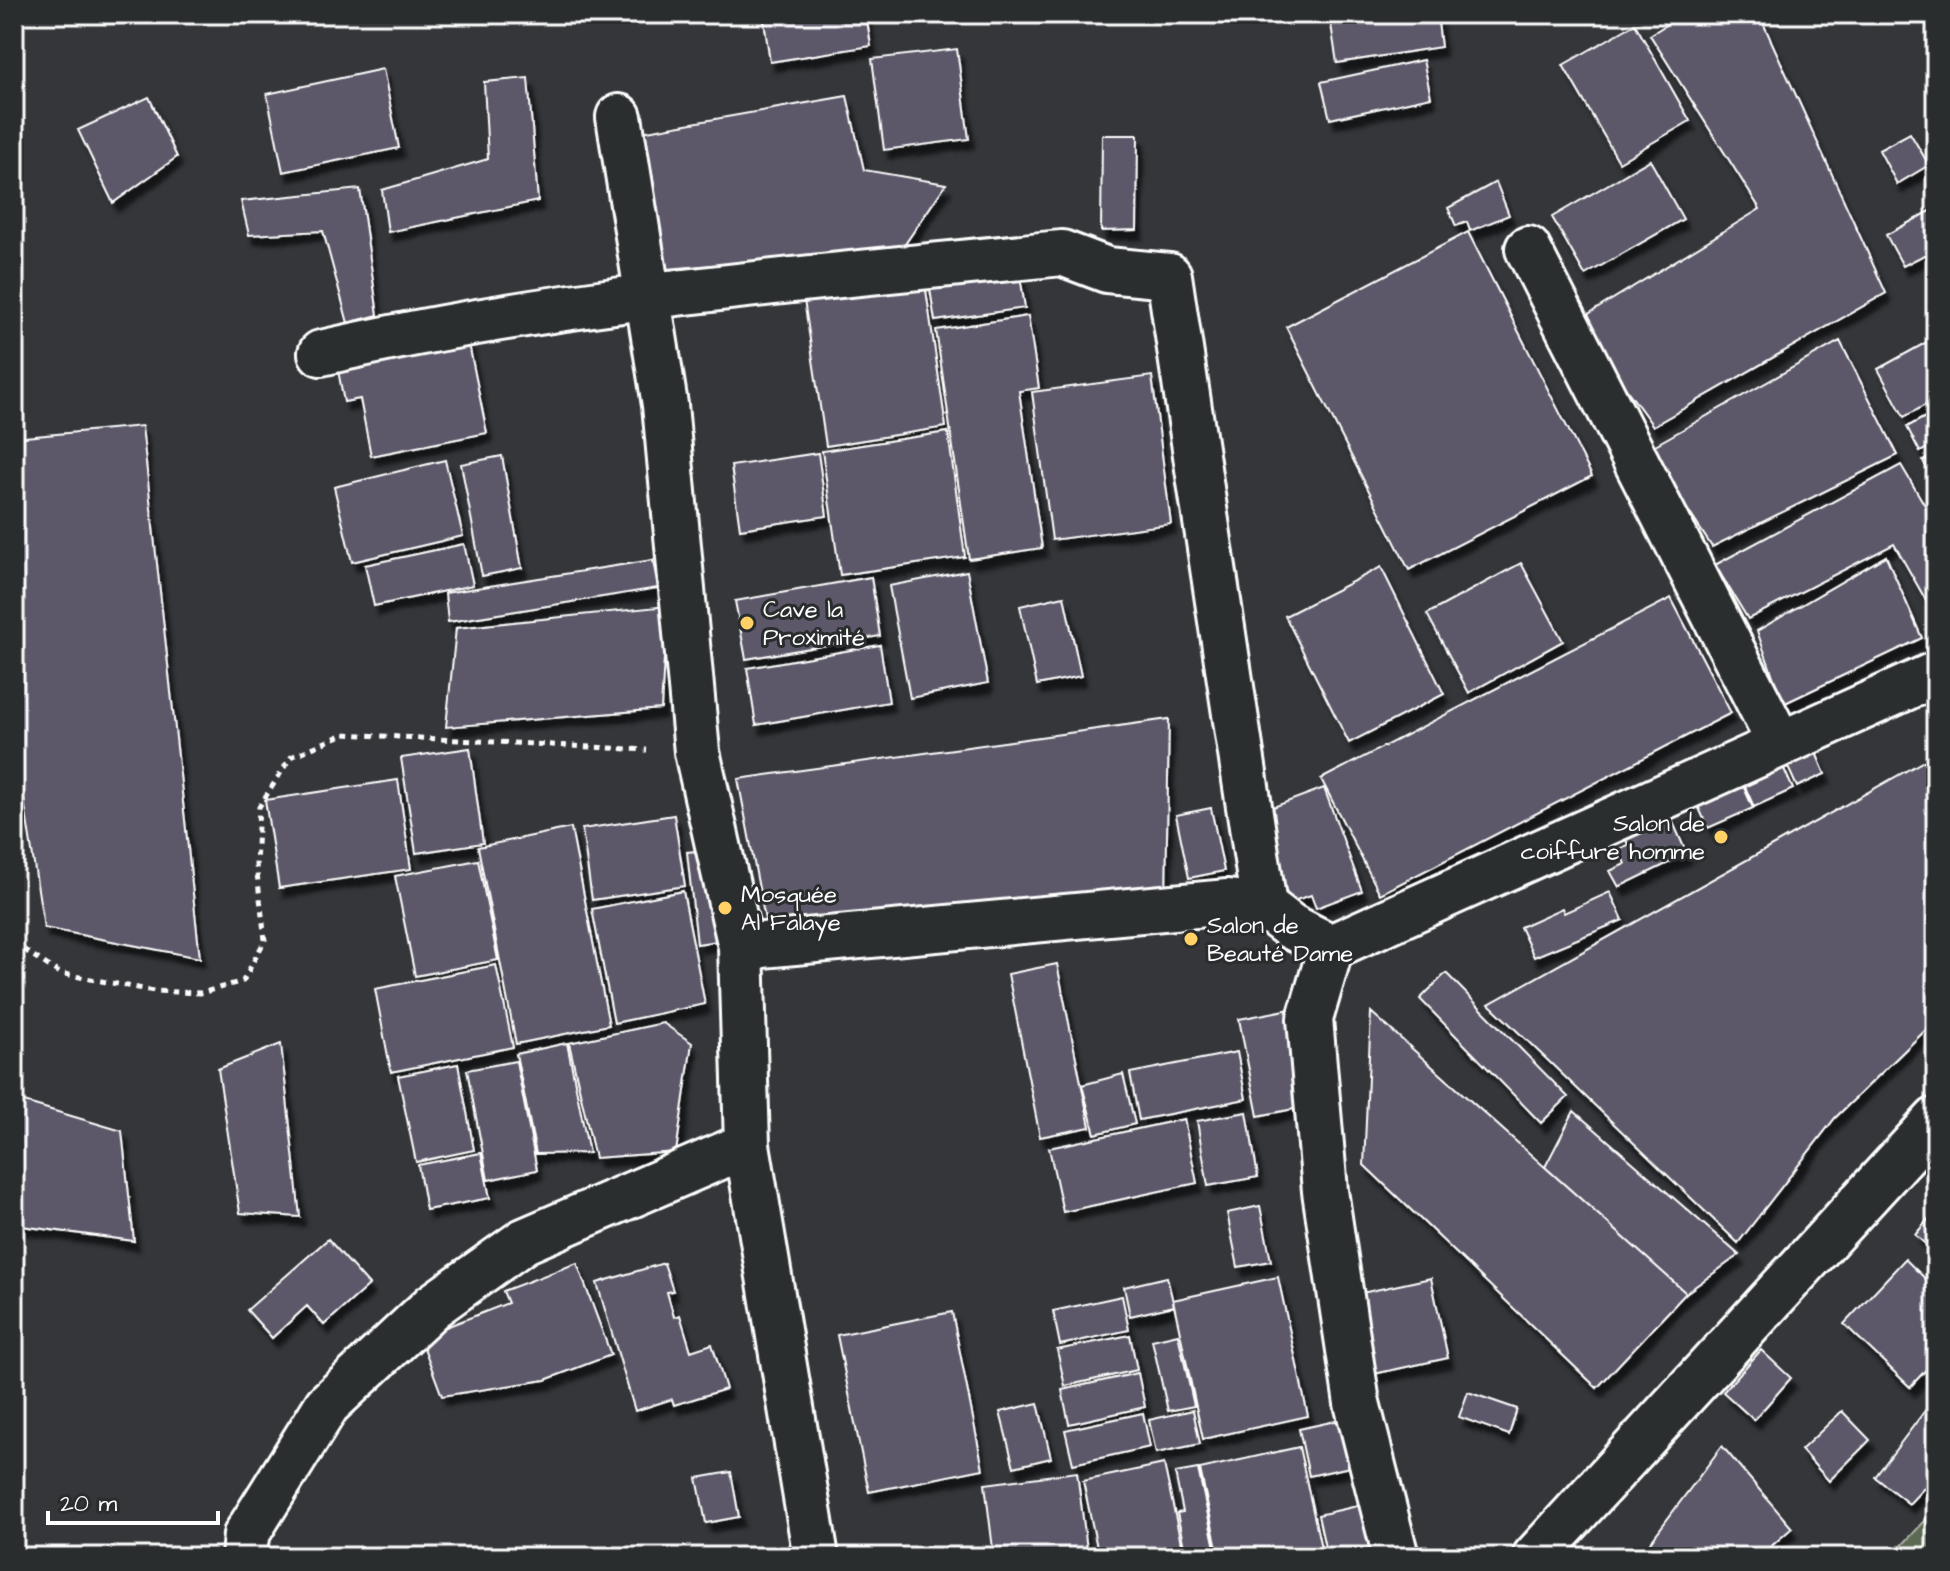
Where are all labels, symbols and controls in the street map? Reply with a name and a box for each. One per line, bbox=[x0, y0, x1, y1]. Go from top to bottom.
place label: Cave la Proximité bbox=[763, 593, 865, 655]
marker: Cave la Proximité bbox=[738, 614, 756, 632]
place label: Salon de coiffure homme bbox=[1520, 807, 1705, 869]
marker: Salon de coiffure homme bbox=[1712, 828, 1730, 846]
place label: Mosquée Al Falaye bbox=[741, 878, 841, 941]
marker: Mosquée Al Falaye bbox=[716, 899, 734, 917]
place label: Salon de Beauté Dame bbox=[1207, 909, 1353, 971]
marker: Salon de Beauté Dame bbox=[1182, 930, 1200, 948]
scale bar bbox=[48, 1475, 218, 1525]
text: 20 m bbox=[60, 1487, 117, 1521]

